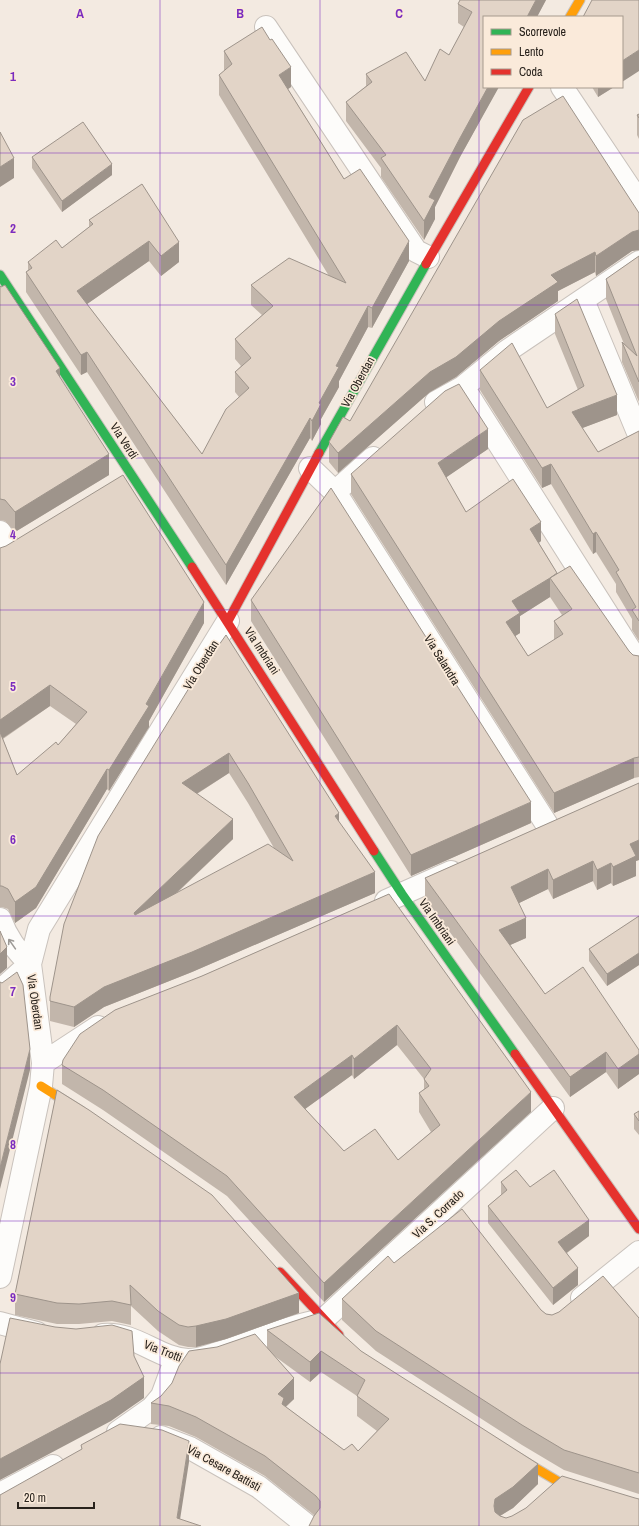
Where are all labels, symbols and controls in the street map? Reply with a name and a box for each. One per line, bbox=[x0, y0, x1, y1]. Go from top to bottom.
text: A bbox=[76, 5, 84, 22]
text: B bbox=[236, 5, 244, 22]
text: C bbox=[395, 5, 403, 22]
legend bbox=[483, 16, 623, 88]
text: Scorrevole bbox=[519, 24, 566, 40]
text: Lento bbox=[519, 44, 544, 60]
text: Coda bbox=[519, 64, 543, 80]
text: 1 bbox=[10, 68, 16, 85]
text: 2 bbox=[10, 220, 16, 237]
street label: Via Oberdan bbox=[338, 354, 378, 410]
text: 3 bbox=[10, 373, 16, 390]
street label: Via Verdi bbox=[106, 420, 142, 462]
text: 4 bbox=[10, 526, 16, 543]
street label: Via Imbriani bbox=[241, 624, 283, 678]
street label: Via Salandra bbox=[420, 632, 464, 689]
street label: Via Oberdan bbox=[179, 637, 223, 693]
text: 5 bbox=[10, 678, 16, 695]
text: 6 bbox=[10, 831, 16, 848]
street label: Via Imbriani bbox=[415, 896, 459, 948]
one-way arrow bbox=[8, 939, 16, 950]
street label: Via Oberdan bbox=[23, 973, 47, 1031]
text: 7 bbox=[10, 983, 16, 1000]
text: 8 bbox=[10, 1136, 16, 1153]
street label: Via S. Corrado bbox=[409, 1186, 467, 1242]
text: 9 bbox=[10, 1289, 16, 1306]
street label: Via Trotti bbox=[142, 1336, 184, 1366]
street label: Via Cesare Battisti bbox=[184, 1441, 264, 1495]
scale bar bbox=[18, 1484, 94, 1510]
text: 20 m bbox=[24, 1490, 46, 1506]

